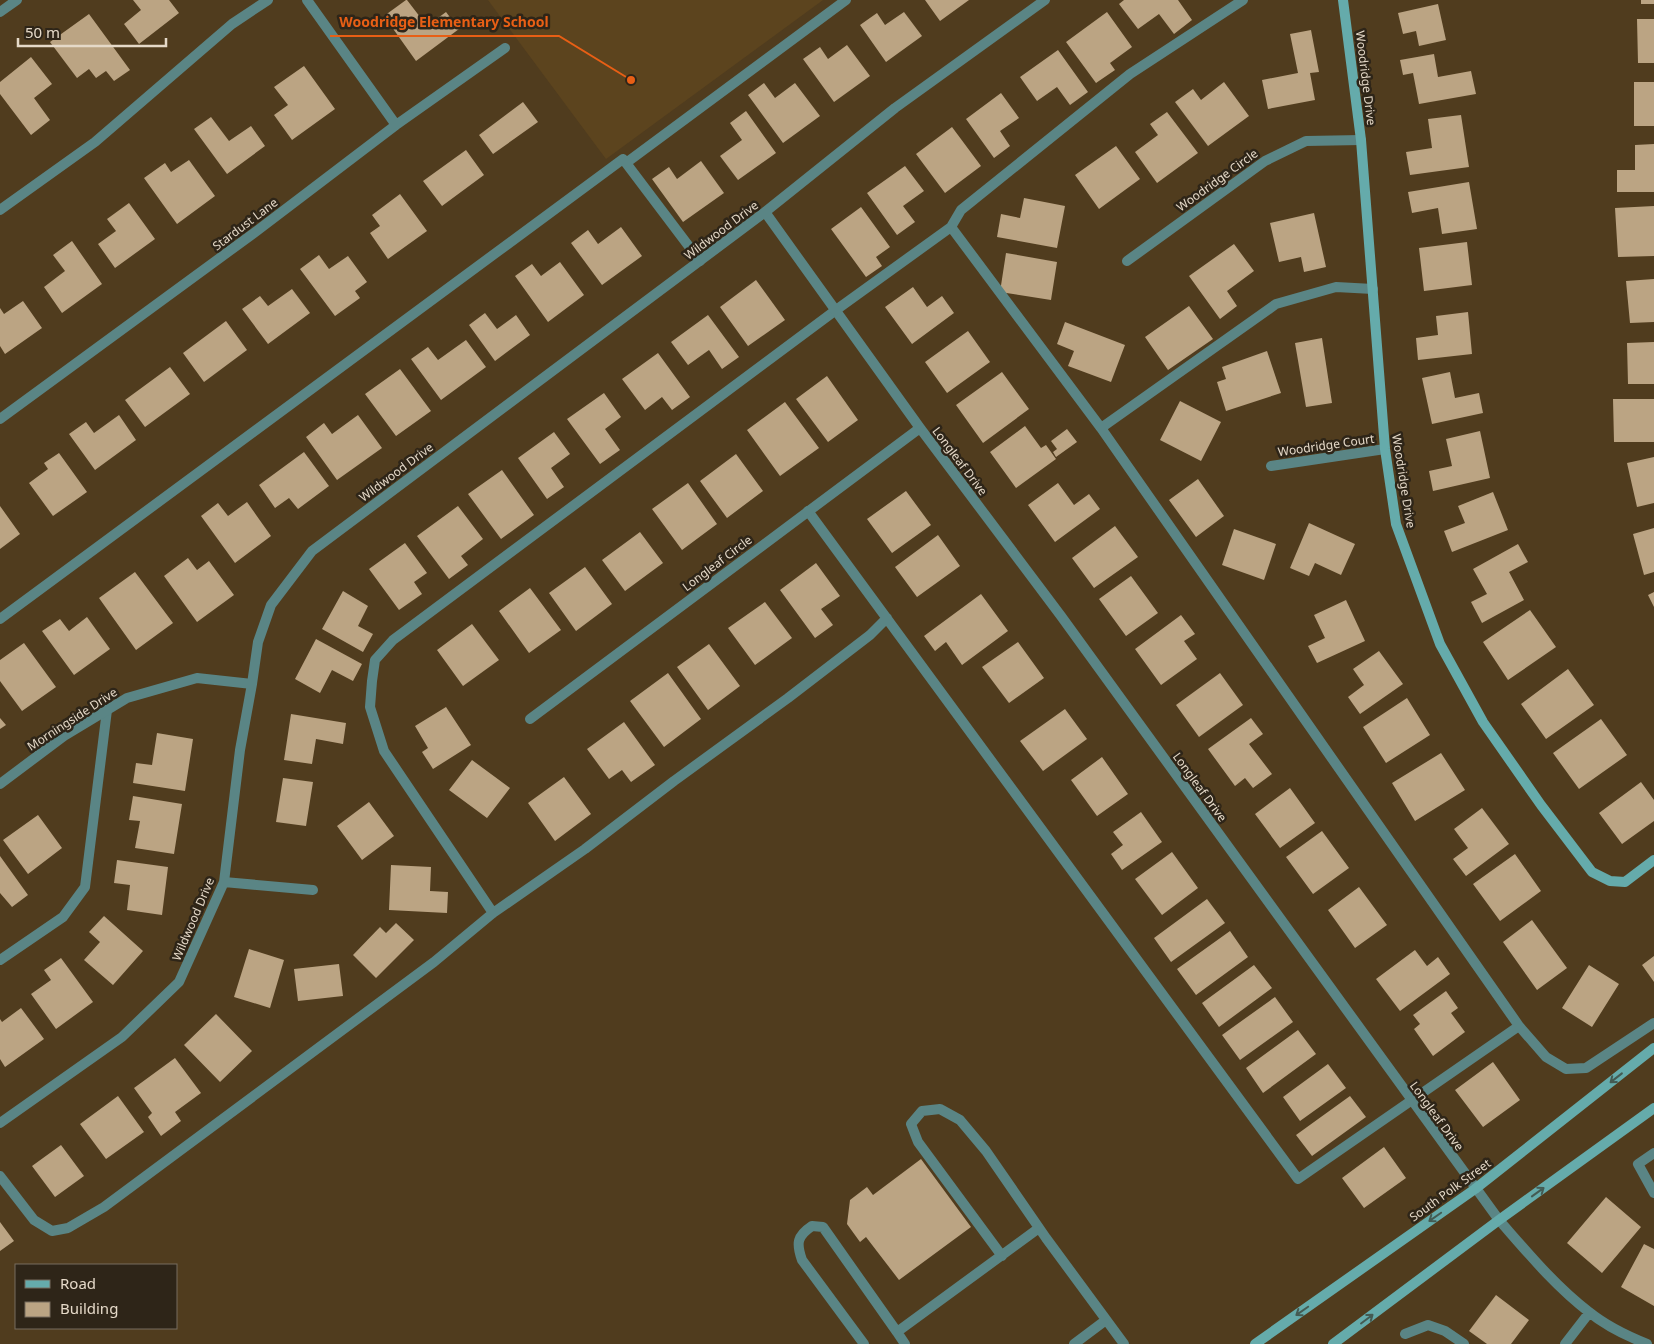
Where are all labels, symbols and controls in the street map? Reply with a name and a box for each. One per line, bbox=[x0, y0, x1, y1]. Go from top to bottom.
callout: Woodridge Elementary School bbox=[330, 7, 559, 36]
text: Woodridge Elementary School bbox=[339, 12, 549, 31]
scale bar bbox=[18, 15, 165, 47]
text: 50 m bbox=[25, 22, 60, 42]
street label: Woodridge Drive bbox=[1352, 30, 1380, 127]
street label: Woodridge Circle bbox=[1173, 145, 1261, 215]
street label: Stardust Lane bbox=[209, 194, 281, 254]
street label: Wildwood Drive bbox=[680, 196, 762, 264]
street label: Longleaf Drive bbox=[929, 423, 992, 499]
street label: Woodridge Court bbox=[1277, 430, 1376, 460]
street label: Woodridge Drive bbox=[1388, 433, 1420, 530]
street label: Wildwood Drive bbox=[355, 438, 437, 506]
street label: Longleaf Circle bbox=[679, 531, 756, 595]
street label: Morningside Drive bbox=[24, 683, 121, 755]
street label: Longleaf Drive bbox=[1169, 749, 1231, 825]
street label: Wildwood Drive bbox=[168, 875, 218, 963]
one-way arrow bbox=[1610, 1072, 1623, 1083]
street label: Longleaf Drive bbox=[1406, 1078, 1468, 1154]
street label: South Polk Street bbox=[1406, 1154, 1495, 1225]
one-way arrow bbox=[1531, 1187, 1545, 1197]
one-way arrow bbox=[1428, 1212, 1442, 1222]
legend bbox=[15, 1264, 178, 1329]
text: Road bbox=[60, 1273, 96, 1293]
text: Building bbox=[60, 1298, 118, 1318]
one-way arrow bbox=[1295, 1306, 1309, 1316]
one-way arrow bbox=[1360, 1314, 1374, 1324]

